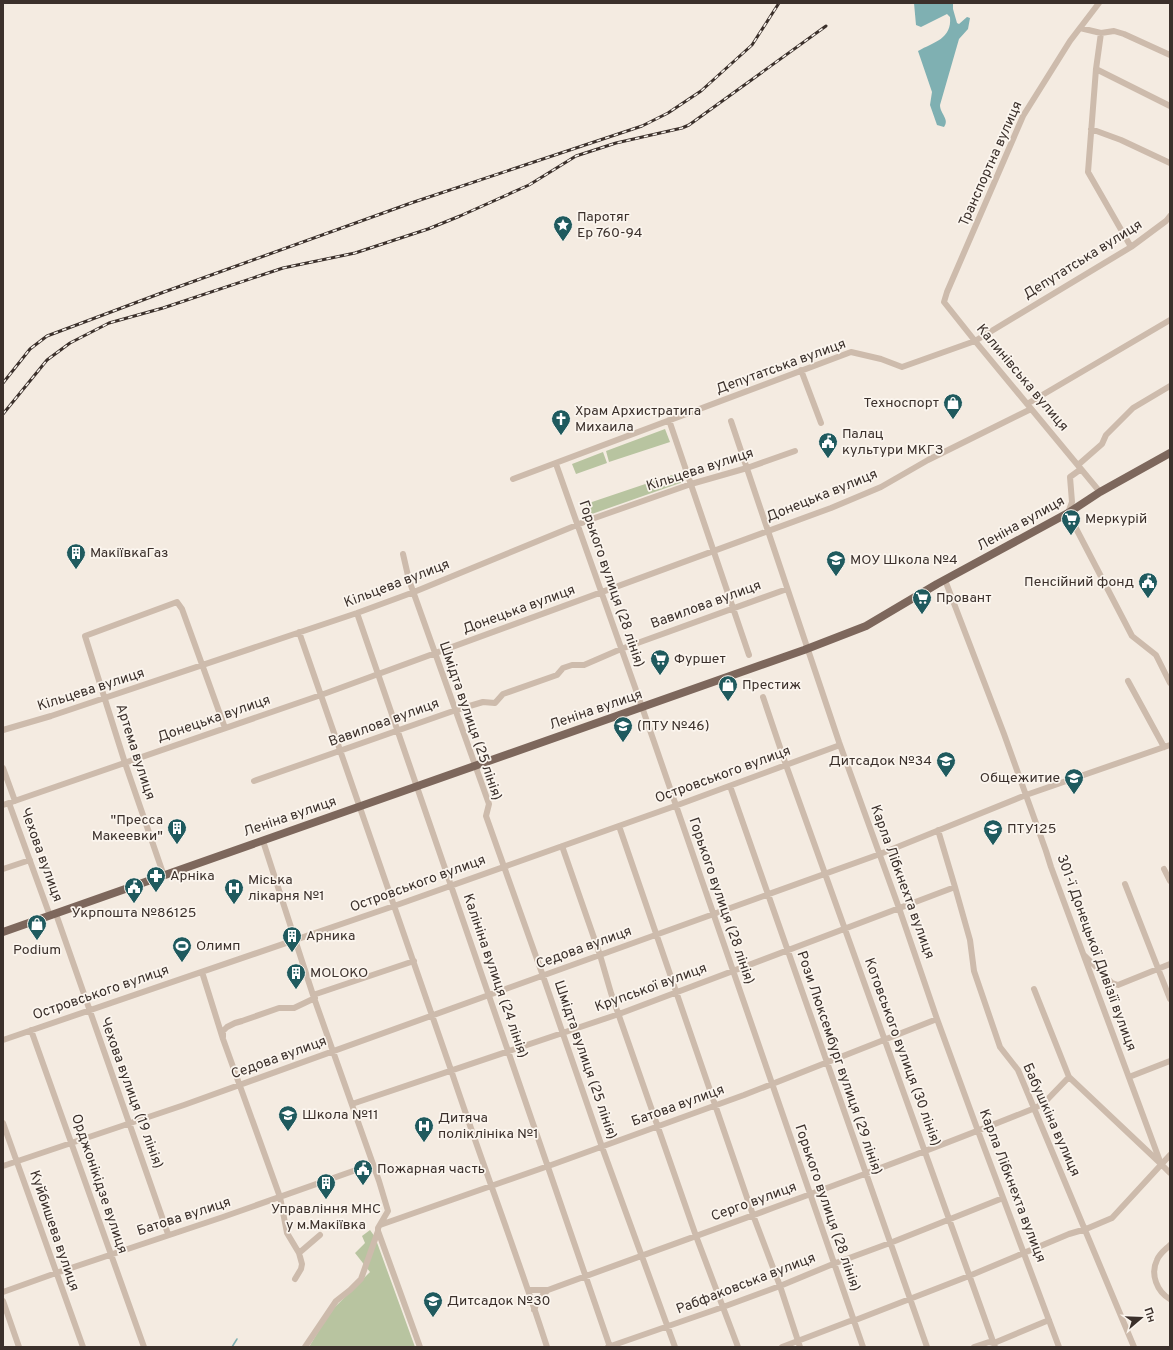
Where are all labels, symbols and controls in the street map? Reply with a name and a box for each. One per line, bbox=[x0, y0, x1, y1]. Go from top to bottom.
street label: Транспортна вулиця bbox=[956, 99, 1026, 229]
place label: Паротяг Ер 760-94 bbox=[577, 209, 643, 242]
place icon: Паротяг Ер 760-94 bbox=[552, 214, 574, 242]
street label: Депутатська вулиця bbox=[1020, 216, 1146, 304]
street label: Калинівська вулиця bbox=[972, 321, 1072, 435]
street label: Депутатська вулиця bbox=[714, 336, 848, 398]
shop icon: Техноспорт bbox=[942, 392, 964, 420]
place label: Техноспорт bbox=[864, 395, 939, 412]
place label: Храм Архистратига Михаила bbox=[575, 403, 701, 436]
church icon: Храм Архистратига Михаила bbox=[550, 408, 572, 436]
place label: Палац культури МКГЗ bbox=[842, 426, 944, 459]
public building icon: Палац культури МКГЗ bbox=[817, 431, 839, 459]
street label: Кільцева вулиця bbox=[644, 445, 756, 495]
street label: Донецька вулиця bbox=[764, 466, 880, 526]
street label: Леніна вулиця bbox=[974, 493, 1068, 555]
street label: Горького вулиця (28 лiнiя) bbox=[574, 498, 648, 670]
supermarket icon: Меркурій bbox=[1060, 508, 1082, 536]
place label: Меркурій bbox=[1085, 511, 1147, 528]
building icon: МакіївкаГаз bbox=[65, 542, 87, 570]
place label: МакіївкаГаз bbox=[90, 545, 169, 562]
school or university icon: МОУ Школа №4 bbox=[825, 549, 847, 577]
place label: МОУ Школа №4 bbox=[850, 552, 958, 569]
street label: Кільцева вулиця bbox=[342, 556, 452, 612]
public building icon: Пенсійний фонд bbox=[1137, 571, 1159, 599]
place label: Пенсійний фонд bbox=[1024, 574, 1134, 591]
street label: Вавилова вулиця bbox=[648, 577, 764, 633]
street label: Донецька вулиця bbox=[460, 582, 578, 638]
supermarket icon: Провант bbox=[911, 587, 933, 615]
place label: Провант bbox=[936, 590, 992, 607]
street label: Шмідта вулиця (25 лiнiя) bbox=[435, 639, 505, 803]
supermarket icon: Фуршет bbox=[649, 648, 671, 676]
place label: Фуршет bbox=[674, 651, 726, 668]
street label: Кільцева вулиця bbox=[35, 665, 147, 715]
shop icon: Престиж bbox=[717, 674, 739, 702]
place label: Престиж bbox=[742, 677, 801, 694]
street label: Леніна вулиця bbox=[547, 686, 645, 734]
street label: Донецька вулиця bbox=[155, 692, 273, 746]
street label: Вавилова вулиця bbox=[326, 695, 442, 751]
street label: Артема вулиця bbox=[111, 702, 159, 802]
school or university icon: (ПТУ №46) bbox=[612, 715, 634, 743]
place label: (ПТУ №46) bbox=[637, 718, 710, 735]
street label: Островського вулиця bbox=[653, 743, 793, 807]
school or university icon: Дитсадок №34 bbox=[935, 750, 957, 778]
place label: Дитсадок №34 bbox=[829, 753, 932, 770]
school or university icon: Общежитие bbox=[1063, 767, 1085, 795]
place label: Общежитие bbox=[980, 770, 1060, 787]
street label: Леніна вулиця bbox=[241, 793, 339, 841]
street label: Карла Лібкнехта вулиця bbox=[866, 803, 938, 961]
street label: Чехова вулиця bbox=[16, 806, 66, 904]
place label: "Пресса Макеевки" bbox=[92, 812, 163, 845]
street label: Горького вулиця (28 лiнiя) bbox=[684, 815, 758, 987]
building icon: "Пресса Макеевки" bbox=[166, 817, 188, 845]
school or university icon: ПТУ125 bbox=[982, 818, 1004, 846]
place label: ПТУ125 bbox=[1007, 821, 1056, 838]
street label: Островського вулиця bbox=[348, 852, 488, 916]
street label: 301-ї Донецької Дивізії вулиця bbox=[1052, 852, 1140, 1054]
pharmacy icon: Арніка bbox=[145, 865, 167, 893]
place label: Арніка bbox=[170, 868, 215, 885]
place label: Міська лікарня №1 bbox=[248, 872, 324, 905]
public building icon: Укрпошта №86125 bbox=[123, 876, 145, 904]
hospital icon: Міська лікарня №1 bbox=[223, 877, 245, 905]
street label: Калініна вулиця (24 лiнiя) bbox=[459, 892, 531, 1060]
place label: Укрпошта №86125 bbox=[71, 905, 197, 922]
shop icon: Podium bbox=[26, 913, 48, 941]
street label: Седова вулиця bbox=[534, 923, 634, 973]
building icon: Арника bbox=[281, 925, 303, 953]
place label: Арника bbox=[306, 928, 355, 945]
sports icon: Олимп bbox=[171, 935, 193, 963]
place label: Олимп bbox=[196, 938, 241, 955]
place label: Podium bbox=[13, 942, 61, 959]
street label: Рози Люксембург вулиця (29 лiнiя) bbox=[793, 949, 885, 1177]
street label: Котовського вулиця (30 лiнiя) bbox=[860, 956, 944, 1148]
street label: Крупської вулиця bbox=[593, 960, 709, 1016]
street label: Островського вулиця bbox=[31, 962, 171, 1024]
building icon: MOLOKO bbox=[285, 962, 307, 990]
place label: MOLOKO bbox=[310, 965, 368, 982]
street label: Шмідта вулиця (25 лiнiя) bbox=[550, 978, 620, 1142]
street label: Чехова вулиця (19 лiнiя) bbox=[96, 1015, 166, 1171]
street label: Седова вулиця bbox=[229, 1033, 329, 1083]
street label: Бабушкіна вулиця bbox=[1018, 1061, 1084, 1179]
street label: Батова вулиця bbox=[629, 1081, 727, 1131]
school or university icon: Школа №11 bbox=[277, 1104, 299, 1132]
place label: Школа №11 bbox=[302, 1107, 378, 1124]
street label: Карла Лібкнехта вулиця bbox=[975, 1107, 1049, 1265]
place label: Дитяча поліклініка №1 bbox=[438, 1110, 539, 1143]
street label: Орджонікідзе вулиця bbox=[67, 1112, 131, 1256]
hospital icon: Дитяча поліклініка №1 bbox=[413, 1115, 435, 1143]
street label: Горького вулиця (28 лiнiя) bbox=[790, 1122, 864, 1294]
public building icon: Пожарная часть bbox=[352, 1158, 374, 1186]
place label: Пожарная часть bbox=[377, 1161, 485, 1178]
street label: Куйбишева вулиця bbox=[25, 1168, 83, 1294]
building icon: Управління МНС у м.Макіївка bbox=[315, 1172, 337, 1200]
street label: Серго вулиця bbox=[709, 1179, 799, 1225]
street label: Батова вулиця bbox=[135, 1194, 233, 1240]
place label: Управління МНС у м.Макіївка bbox=[271, 1201, 381, 1234]
street label: Рабфаковська вулиця bbox=[674, 1250, 818, 1318]
school or university icon: Дитсадок №30 bbox=[422, 1290, 444, 1318]
place label: Дитсадок №30 bbox=[447, 1293, 550, 1310]
north arrow bbox=[1121, 1298, 1161, 1338]
text: Пн bbox=[1140, 1306, 1159, 1324]

